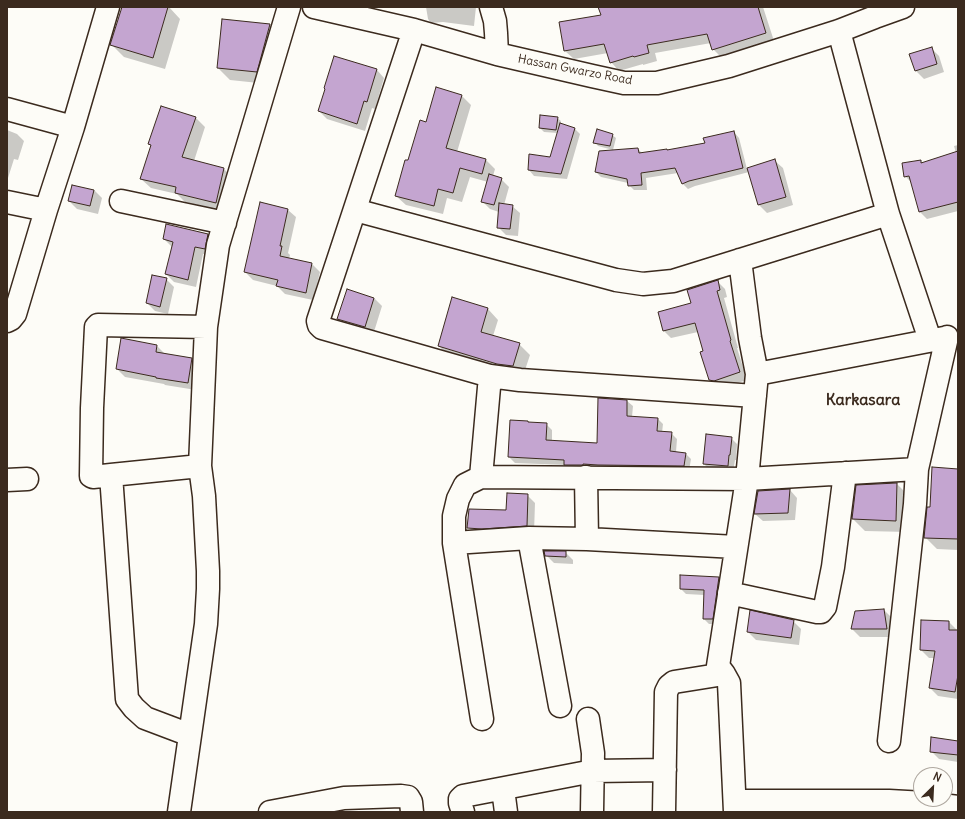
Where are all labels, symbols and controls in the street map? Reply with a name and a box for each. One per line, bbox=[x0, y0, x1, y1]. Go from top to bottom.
street label: Hassan Gwarzo Road bbox=[517, 52, 633, 88]
district label: Karkasara bbox=[826, 390, 900, 410]
north arrow bbox=[913, 767, 953, 807]
text: N bbox=[931, 769, 944, 785]

